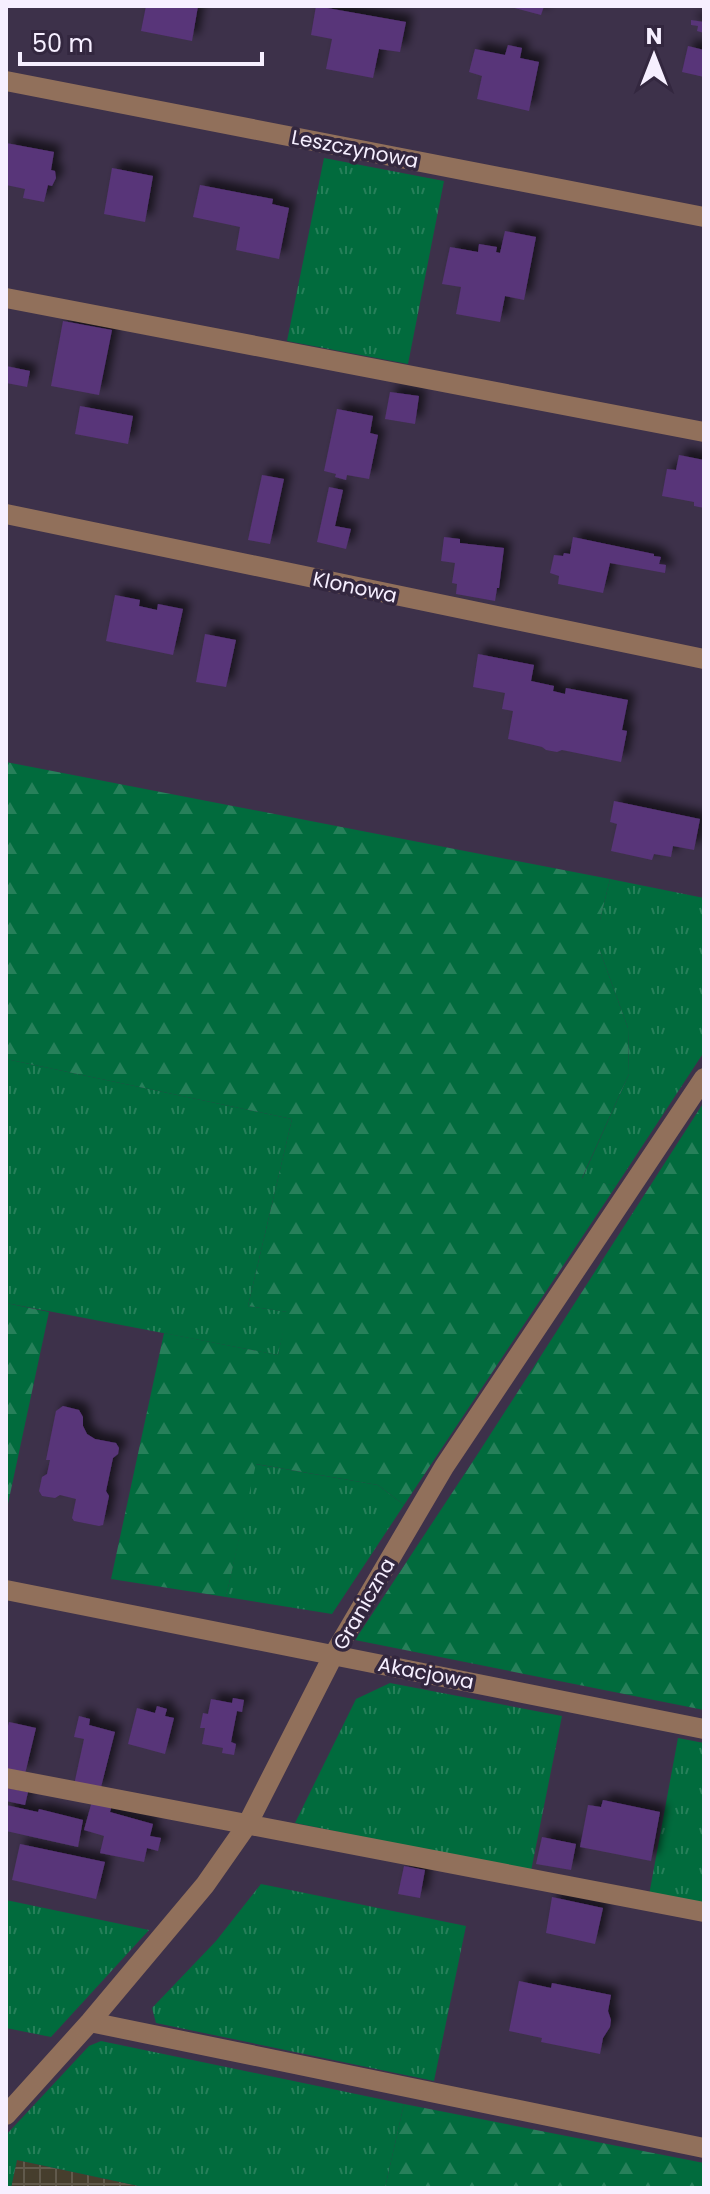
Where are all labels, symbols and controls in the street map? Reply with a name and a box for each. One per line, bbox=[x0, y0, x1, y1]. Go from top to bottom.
scale bar bbox=[20, 16, 262, 66]
north arrow bbox=[614, 16, 694, 96]
text: N bbox=[646, 21, 662, 52]
text: 50 m bbox=[32, 27, 93, 60]
street label: Leszczynowa bbox=[289, 123, 421, 175]
street label: Klonowa bbox=[310, 564, 400, 610]
street label: Graniczna bbox=[326, 1553, 402, 1655]
street label: Akacjowa bbox=[376, 1650, 476, 1696]

